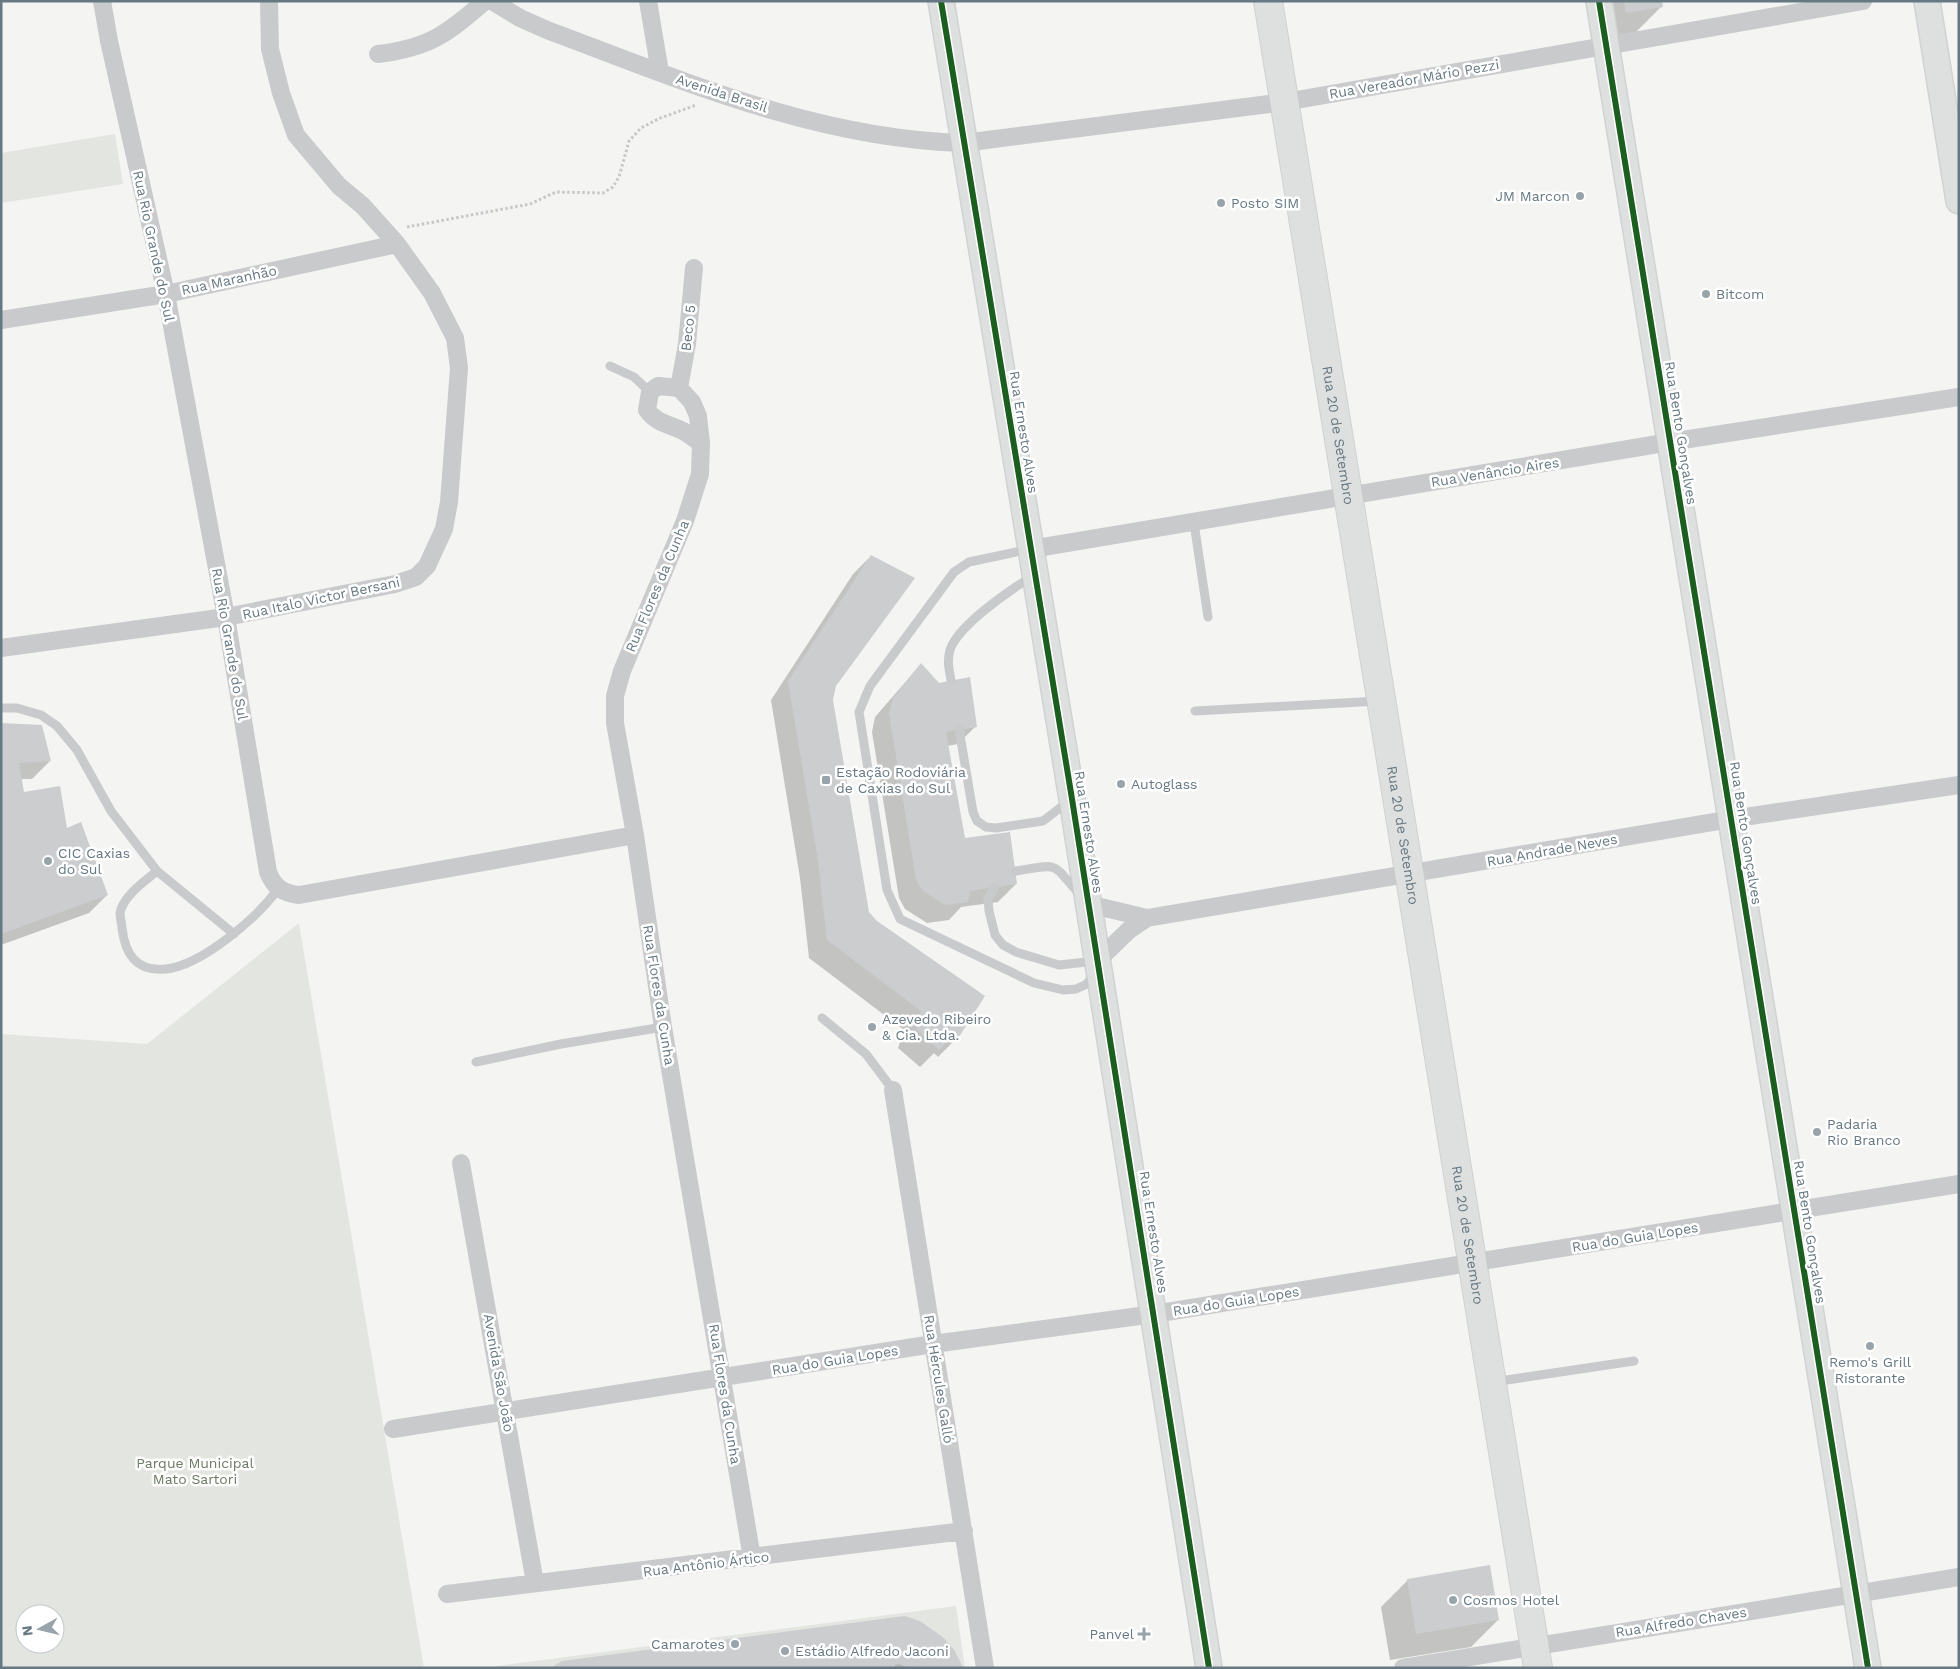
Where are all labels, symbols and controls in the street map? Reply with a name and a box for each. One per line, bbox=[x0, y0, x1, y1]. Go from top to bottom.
street label: Rua Vereador Mário Pezzi bbox=[1328, 56, 1500, 102]
street label: Avenida Brasil bbox=[674, 71, 771, 116]
street label: Rua Rio Grande do Sul bbox=[130, 169, 178, 324]
place label: JM Marcon bbox=[1495, 188, 1570, 204]
marker: JM Marcon bbox=[1574, 190, 1586, 202]
place label: Posto SIM bbox=[1231, 195, 1299, 211]
marker: Posto SIM bbox=[1215, 197, 1227, 209]
street label: Rua Maranhão bbox=[180, 262, 278, 298]
place label: Bitcom bbox=[1716, 286, 1764, 302]
marker: Bitcom bbox=[1700, 288, 1712, 300]
street label: Beco 5 bbox=[678, 304, 698, 352]
street label: Rua Bento Gonçalves bbox=[1662, 360, 1700, 506]
street label: Rua 20 de Setembro bbox=[1319, 365, 1357, 506]
street label: Rua Ernesto Alves bbox=[1006, 370, 1042, 494]
street label: Rua Venâncio Aires bbox=[1430, 454, 1560, 490]
street label: Rua Flores da Cunha bbox=[622, 518, 692, 654]
street label: Rua Rio Grande do Sul bbox=[209, 567, 251, 722]
street label: Rua Italo Victor Bersani bbox=[241, 573, 401, 623]
street label: Rua Bento Gonçalves bbox=[1727, 760, 1765, 906]
place label: Estação Rodoviária de Caxias do Sul bbox=[836, 764, 966, 796]
street label: Rua 20 de Setembro bbox=[1384, 765, 1422, 906]
street label: Rua Ernesto Alves bbox=[1071, 770, 1107, 894]
marker: Estação Rodoviária de Caxias do Sul bbox=[820, 774, 832, 786]
place label: Autoglass bbox=[1131, 776, 1197, 792]
marker: Autoglass bbox=[1115, 778, 1127, 790]
street label: Rua Andrade Neves bbox=[1486, 831, 1618, 869]
place label: CIC Caxias do Sul bbox=[58, 845, 130, 877]
marker: CIC Caxias do Sul bbox=[42, 855, 54, 867]
street label: Rua Flores da Cunha bbox=[640, 924, 678, 1066]
place label: Azevedo Ribeiro & Cia. Ltda. bbox=[882, 1011, 991, 1043]
marker: Azevedo Ribeiro & Cia. Ltda. bbox=[866, 1021, 878, 1033]
place label: Padaria Rio Branco bbox=[1827, 1116, 1901, 1148]
marker: Padaria Rio Branco bbox=[1811, 1126, 1823, 1138]
street label: Rua Bento Gonçalves bbox=[1791, 1159, 1829, 1305]
street label: Rua 20 de Setembro bbox=[1449, 1164, 1487, 1305]
street label: Rua Ernesto Alves bbox=[1136, 1170, 1172, 1294]
street label: Rua do Guia Lopes bbox=[1571, 1219, 1699, 1255]
street label: Rua do Guia Lopes bbox=[1172, 1283, 1300, 1319]
street label: Avenida São João bbox=[481, 1313, 517, 1433]
street label: Rua Hércules Galló bbox=[921, 1314, 957, 1444]
street label: Rua Flores da Cunha bbox=[706, 1323, 744, 1465]
marker: Remo's Grill Ristorante bbox=[1864, 1340, 1876, 1352]
street label: Rua do Guia Lopes bbox=[771, 1342, 899, 1378]
place label: Remo's Grill Ristorante bbox=[1829, 1354, 1912, 1386]
park label: Parque Municipal Mato Sartori bbox=[136, 1455, 255, 1487]
street label: Rua Antônio Ártico bbox=[642, 1548, 770, 1580]
place label: Cosmos Hotel bbox=[1463, 1592, 1560, 1608]
marker: Cosmos Hotel bbox=[1447, 1594, 1459, 1606]
north arrow bbox=[15, 1604, 65, 1654]
street label: Rua Alfredo Chaves bbox=[1614, 1604, 1748, 1640]
text: N bbox=[18, 1625, 36, 1637]
place label: Panvel bbox=[1089, 1626, 1135, 1642]
marker: Panvel bbox=[1138, 1628, 1150, 1640]
place label: Camarotes bbox=[651, 1636, 725, 1652]
marker: Camarotes bbox=[729, 1638, 741, 1650]
place label: Estádio Alfredo Jaconi bbox=[795, 1643, 949, 1659]
marker: Estádio Alfredo Jaconi bbox=[779, 1645, 791, 1657]

